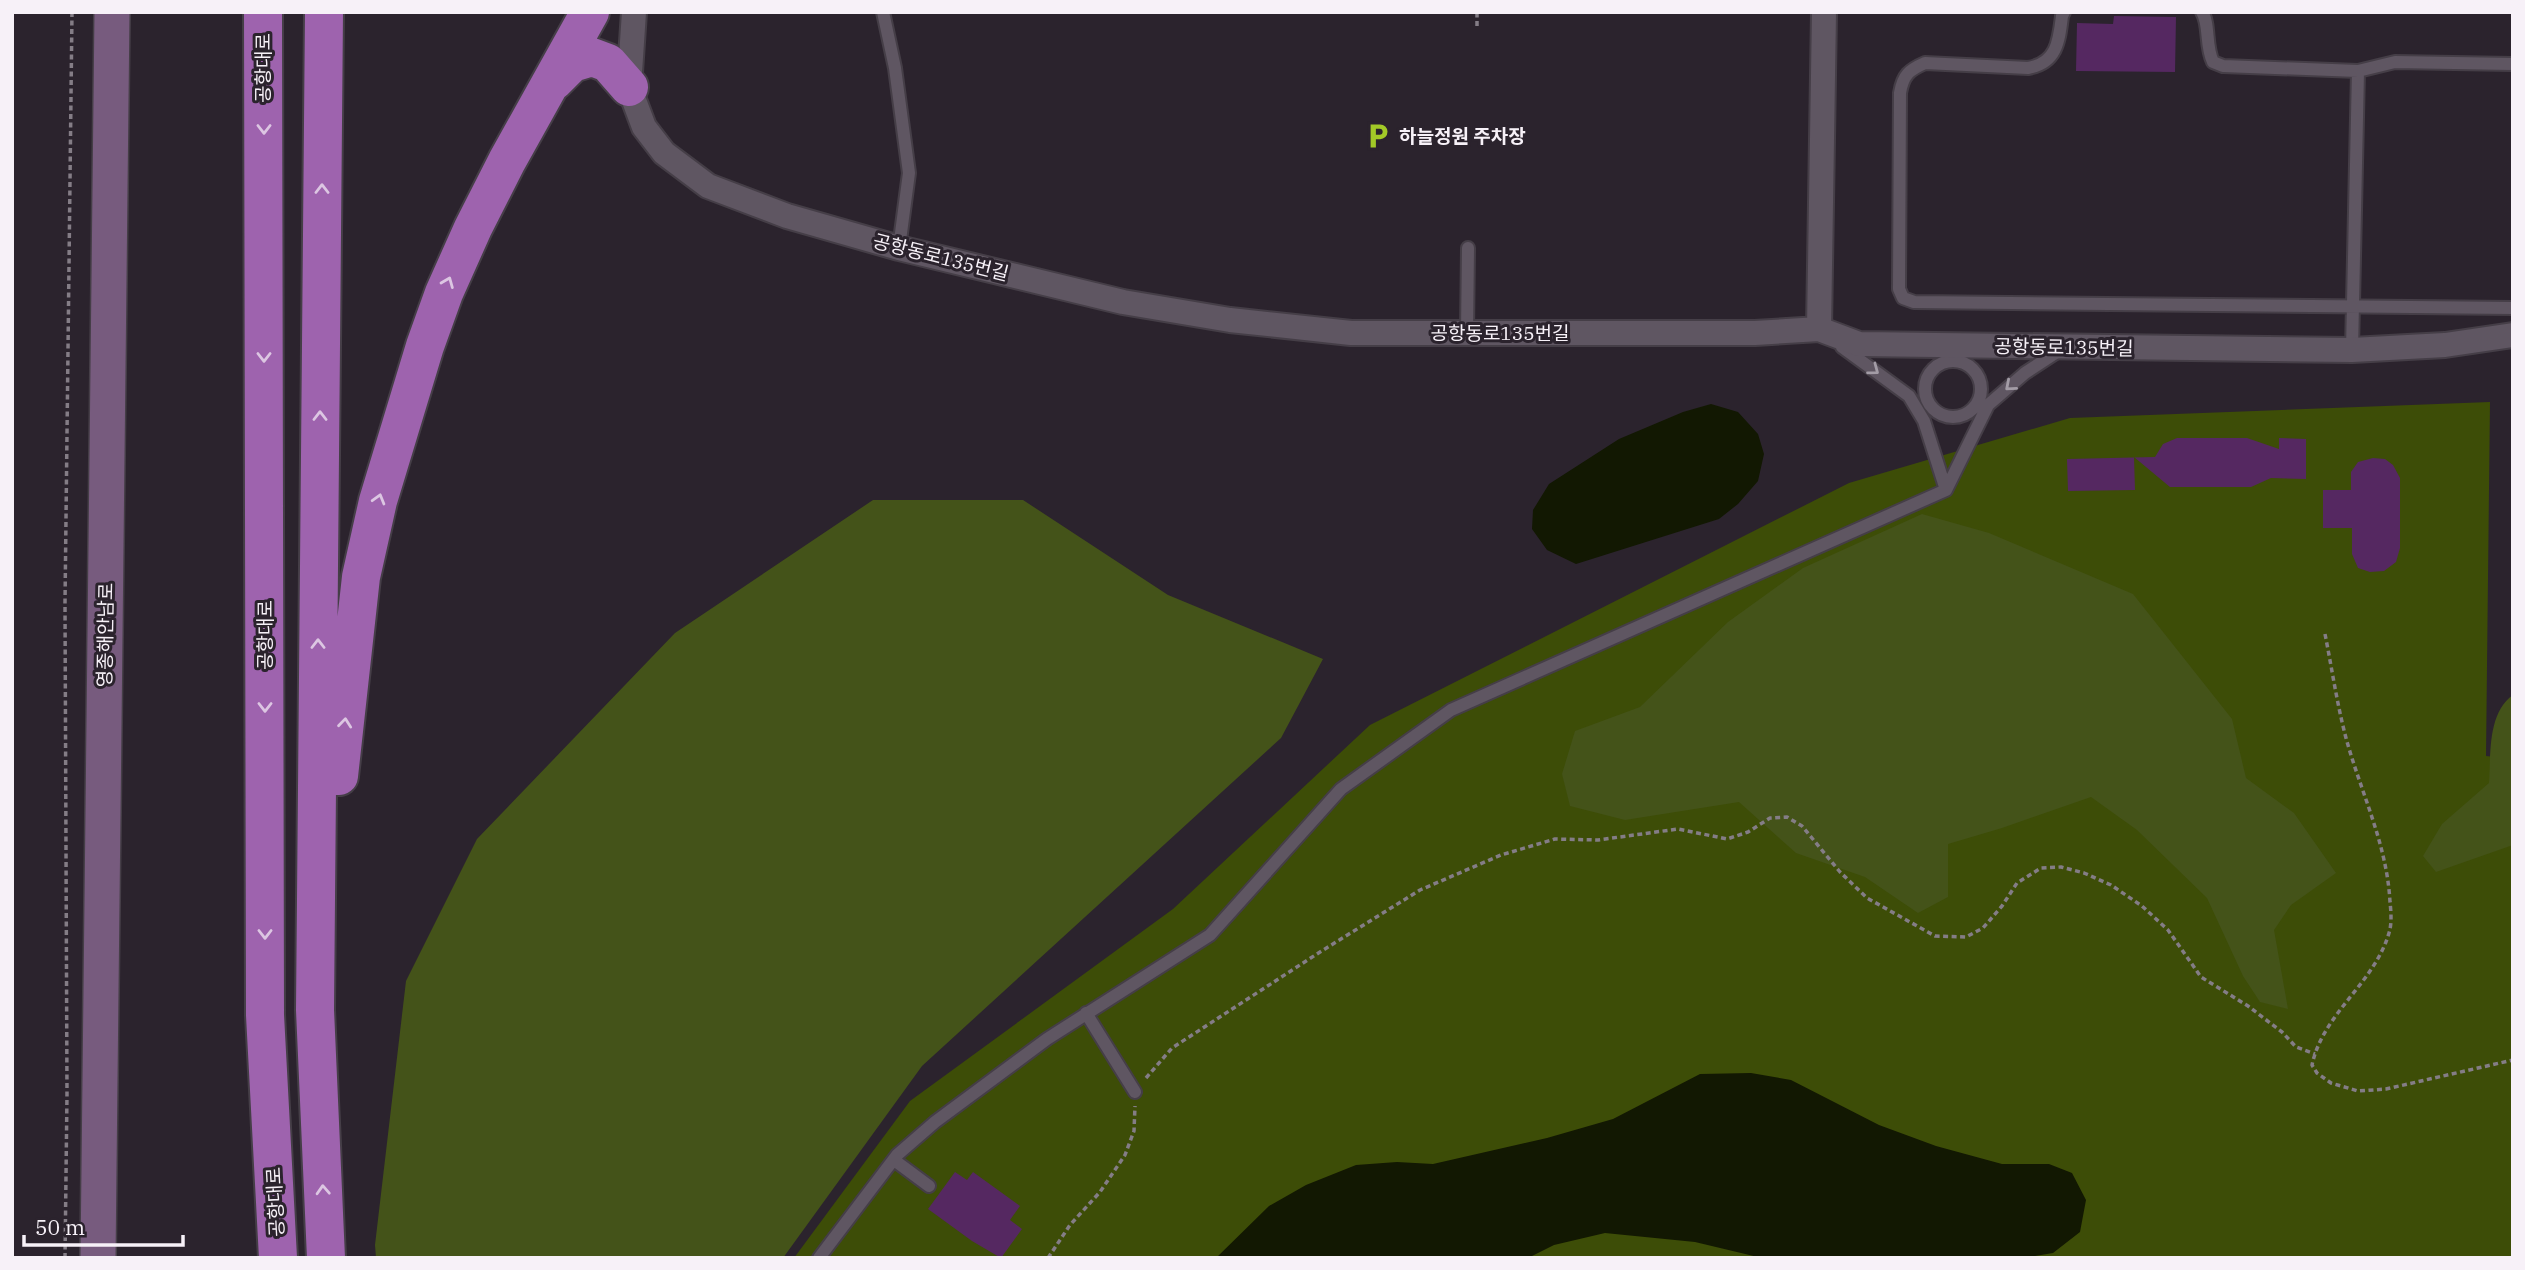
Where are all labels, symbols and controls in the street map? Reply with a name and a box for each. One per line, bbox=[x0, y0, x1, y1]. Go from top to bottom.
street label: 공항대로 bbox=[251, 33, 275, 103]
parking icon: 하늘정원 주차장 bbox=[1363, 121, 1393, 151]
place label: 하늘정원 주차장 bbox=[1399, 124, 1526, 148]
one-way arrow bbox=[256, 125, 272, 135]
one-way arrow bbox=[314, 183, 330, 194]
street label: 공항동로135번길 bbox=[871, 229, 1011, 285]
one-way arrow bbox=[440, 277, 454, 289]
street label: 공항동로135번길 bbox=[1430, 321, 1570, 345]
street label: 공항동로135번길 bbox=[1994, 334, 2134, 360]
one-way arrow bbox=[256, 352, 272, 363]
one-way arrow bbox=[1866, 362, 1879, 374]
one-way arrow bbox=[2005, 378, 2018, 390]
one-way arrow bbox=[312, 411, 328, 421]
one-way arrow bbox=[371, 493, 386, 505]
street label: 영종해안남로 bbox=[92, 582, 118, 688]
street label: 공항대로 bbox=[253, 600, 277, 670]
one-way arrow bbox=[310, 638, 326, 649]
one-way arrow bbox=[257, 702, 273, 713]
one-way arrow bbox=[337, 717, 352, 729]
one-way arrow bbox=[257, 930, 273, 940]
street label: 공항대로 bbox=[261, 1166, 289, 1238]
one-way arrow bbox=[316, 1184, 331, 1195]
scale bar bbox=[24, 1204, 184, 1248]
text: 50 m bbox=[35, 1213, 85, 1241]

